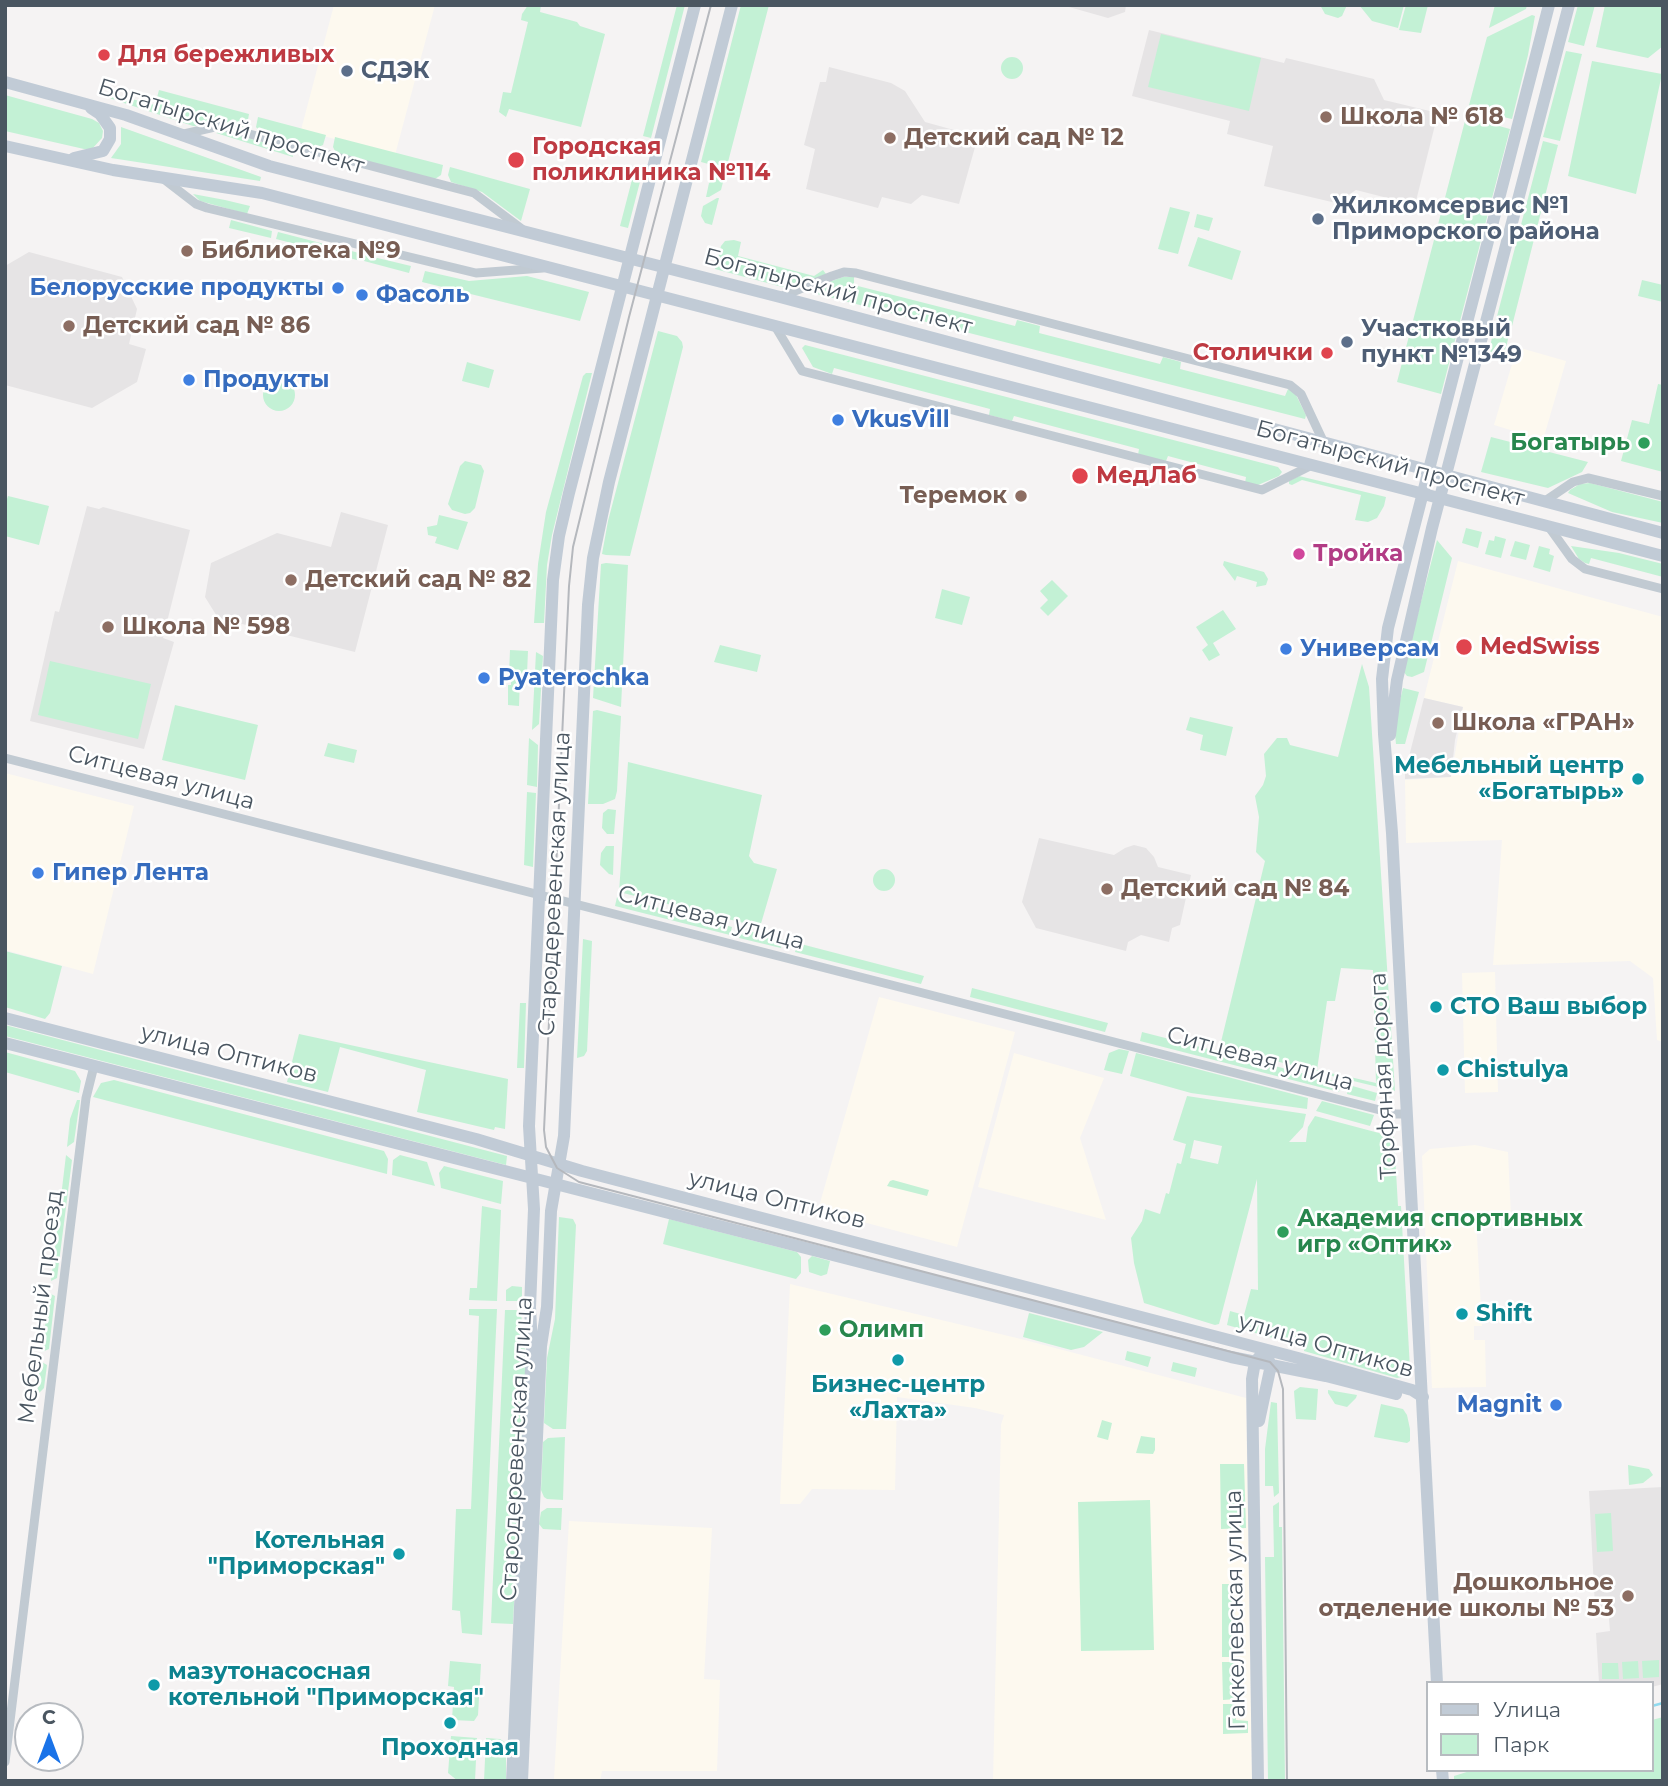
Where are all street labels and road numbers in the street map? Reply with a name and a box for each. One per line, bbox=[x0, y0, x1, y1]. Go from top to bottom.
street label: Богатырский проспект bbox=[95, 73, 367, 181]
street label: Богатырский проспект bbox=[701, 243, 975, 341]
street label: Богатырский проспект bbox=[1253, 415, 1527, 513]
street label: Стародеревенская улица bbox=[533, 731, 577, 1037]
street label: Ситцевая улица bbox=[65, 740, 257, 816]
street label: Ситцевая улица bbox=[615, 880, 807, 956]
street label: Торфяная дорога bbox=[1365, 972, 1403, 1180]
street label: улица Оптиков bbox=[138, 1019, 320, 1089]
street label: Ситцевая улица bbox=[1164, 1021, 1356, 1097]
street label: улица Оптиков bbox=[686, 1165, 868, 1235]
street label: Мебельный проезд bbox=[13, 1188, 69, 1426]
street label: Стародеревенская улица bbox=[495, 1296, 539, 1602]
street label: улица Оптиков bbox=[1235, 1308, 1417, 1384]
street label: Гаккелевская улица bbox=[1220, 1490, 1252, 1730]

